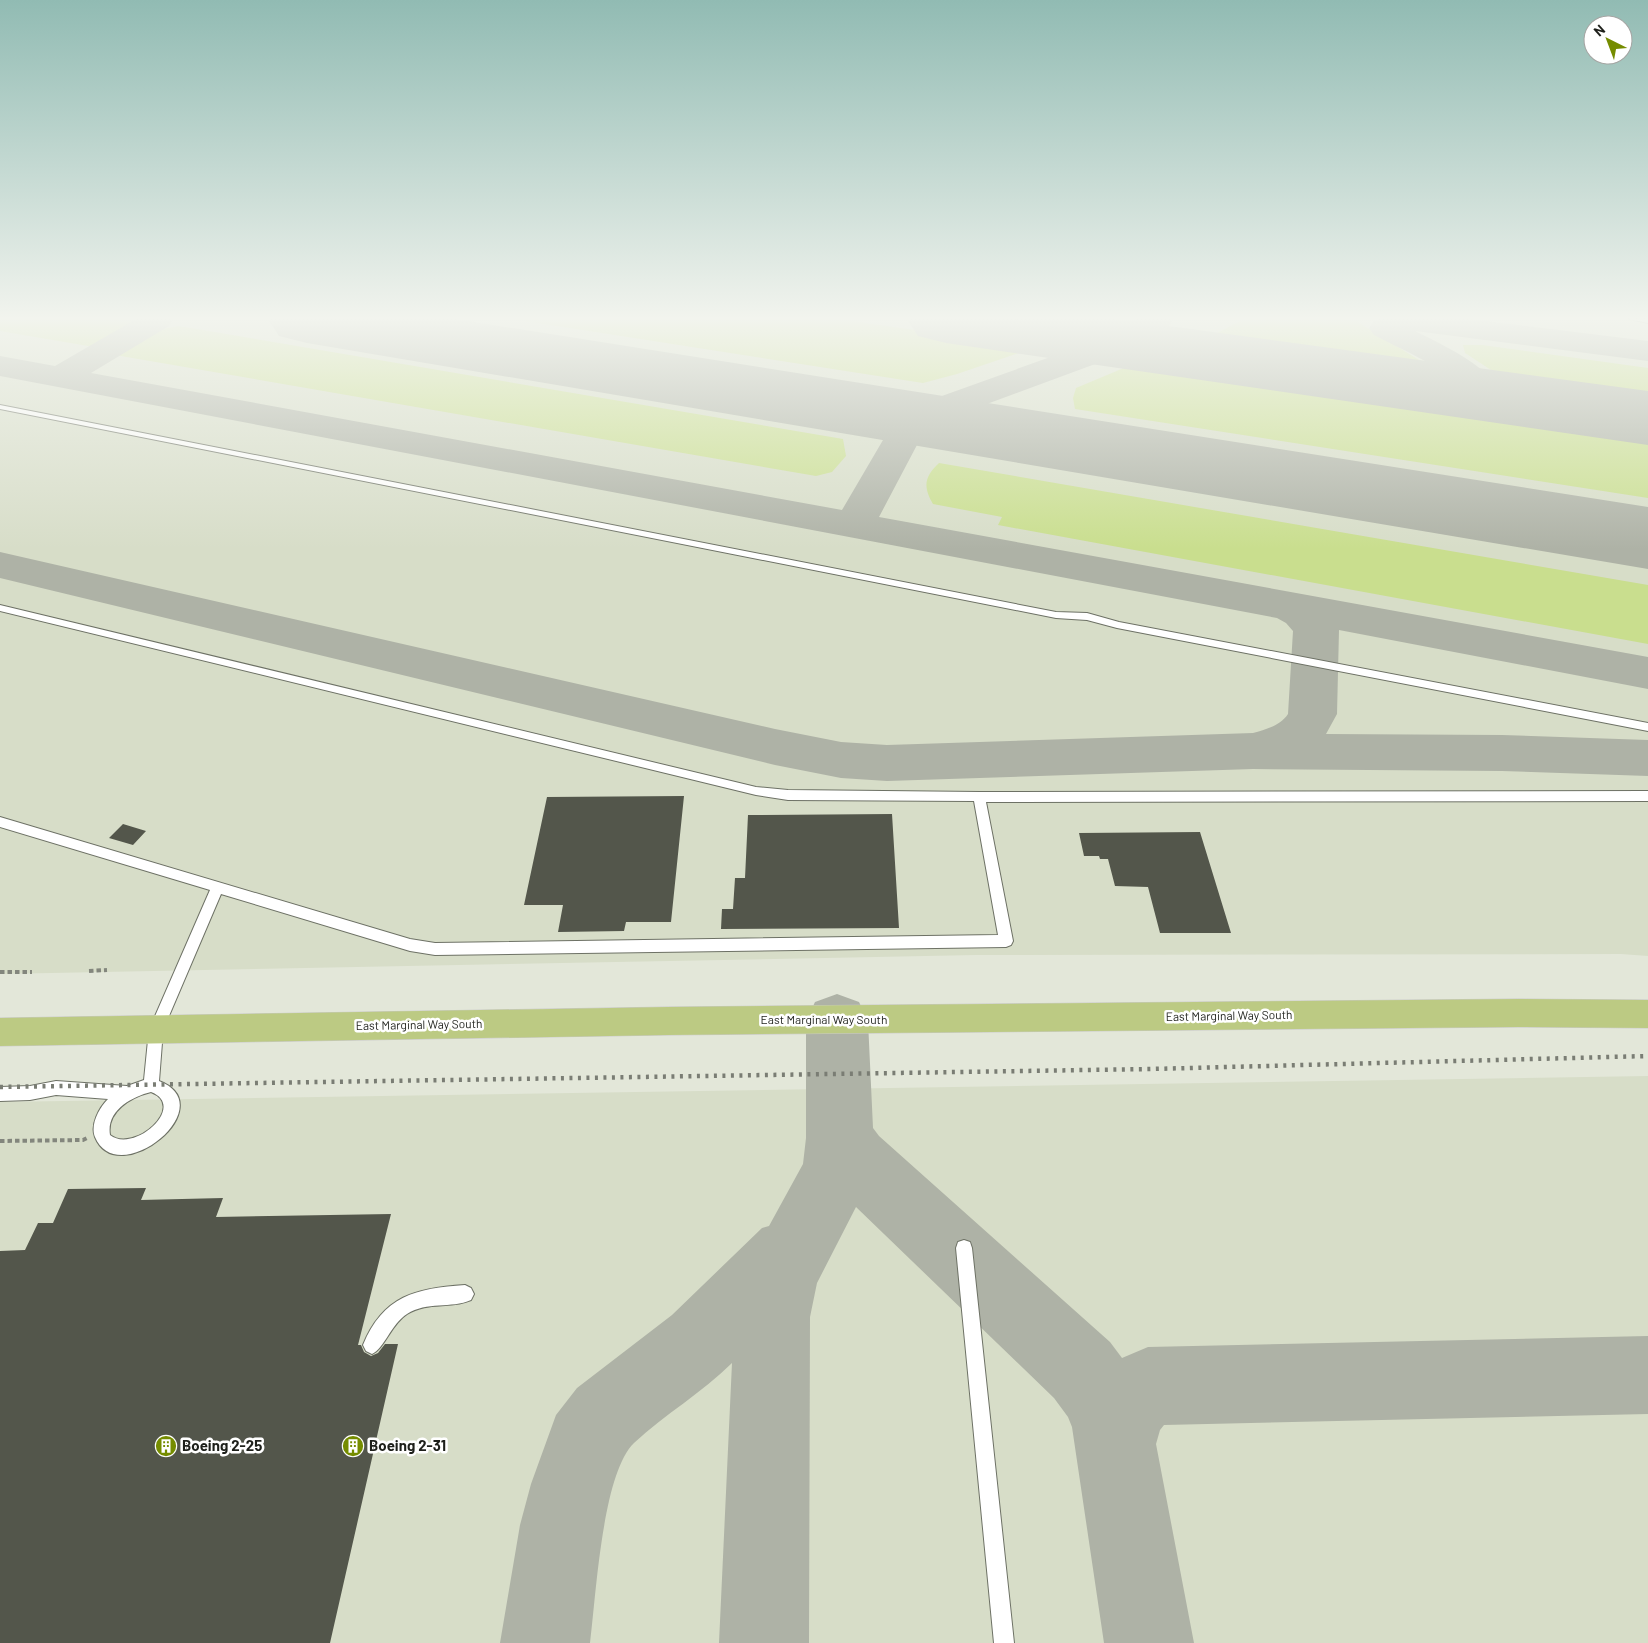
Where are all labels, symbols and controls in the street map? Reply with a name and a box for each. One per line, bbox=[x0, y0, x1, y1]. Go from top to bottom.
north arrow bbox=[1583, 15, 1633, 65]
text: N bbox=[1590, 21, 1608, 39]
street label: East Marginal Way South bbox=[1165, 1007, 1293, 1023]
street label: East Marginal Way South bbox=[761, 1012, 887, 1026]
street label: East Marginal Way South bbox=[355, 1016, 483, 1032]
building icon: Boeing 2-25 bbox=[154, 1434, 178, 1458]
building icon: Boeing 2-31 bbox=[341, 1434, 365, 1458]
place label: Boeing 2-25 bbox=[182, 1436, 262, 1454]
place label: Boeing 2-31 bbox=[369, 1436, 446, 1454]

